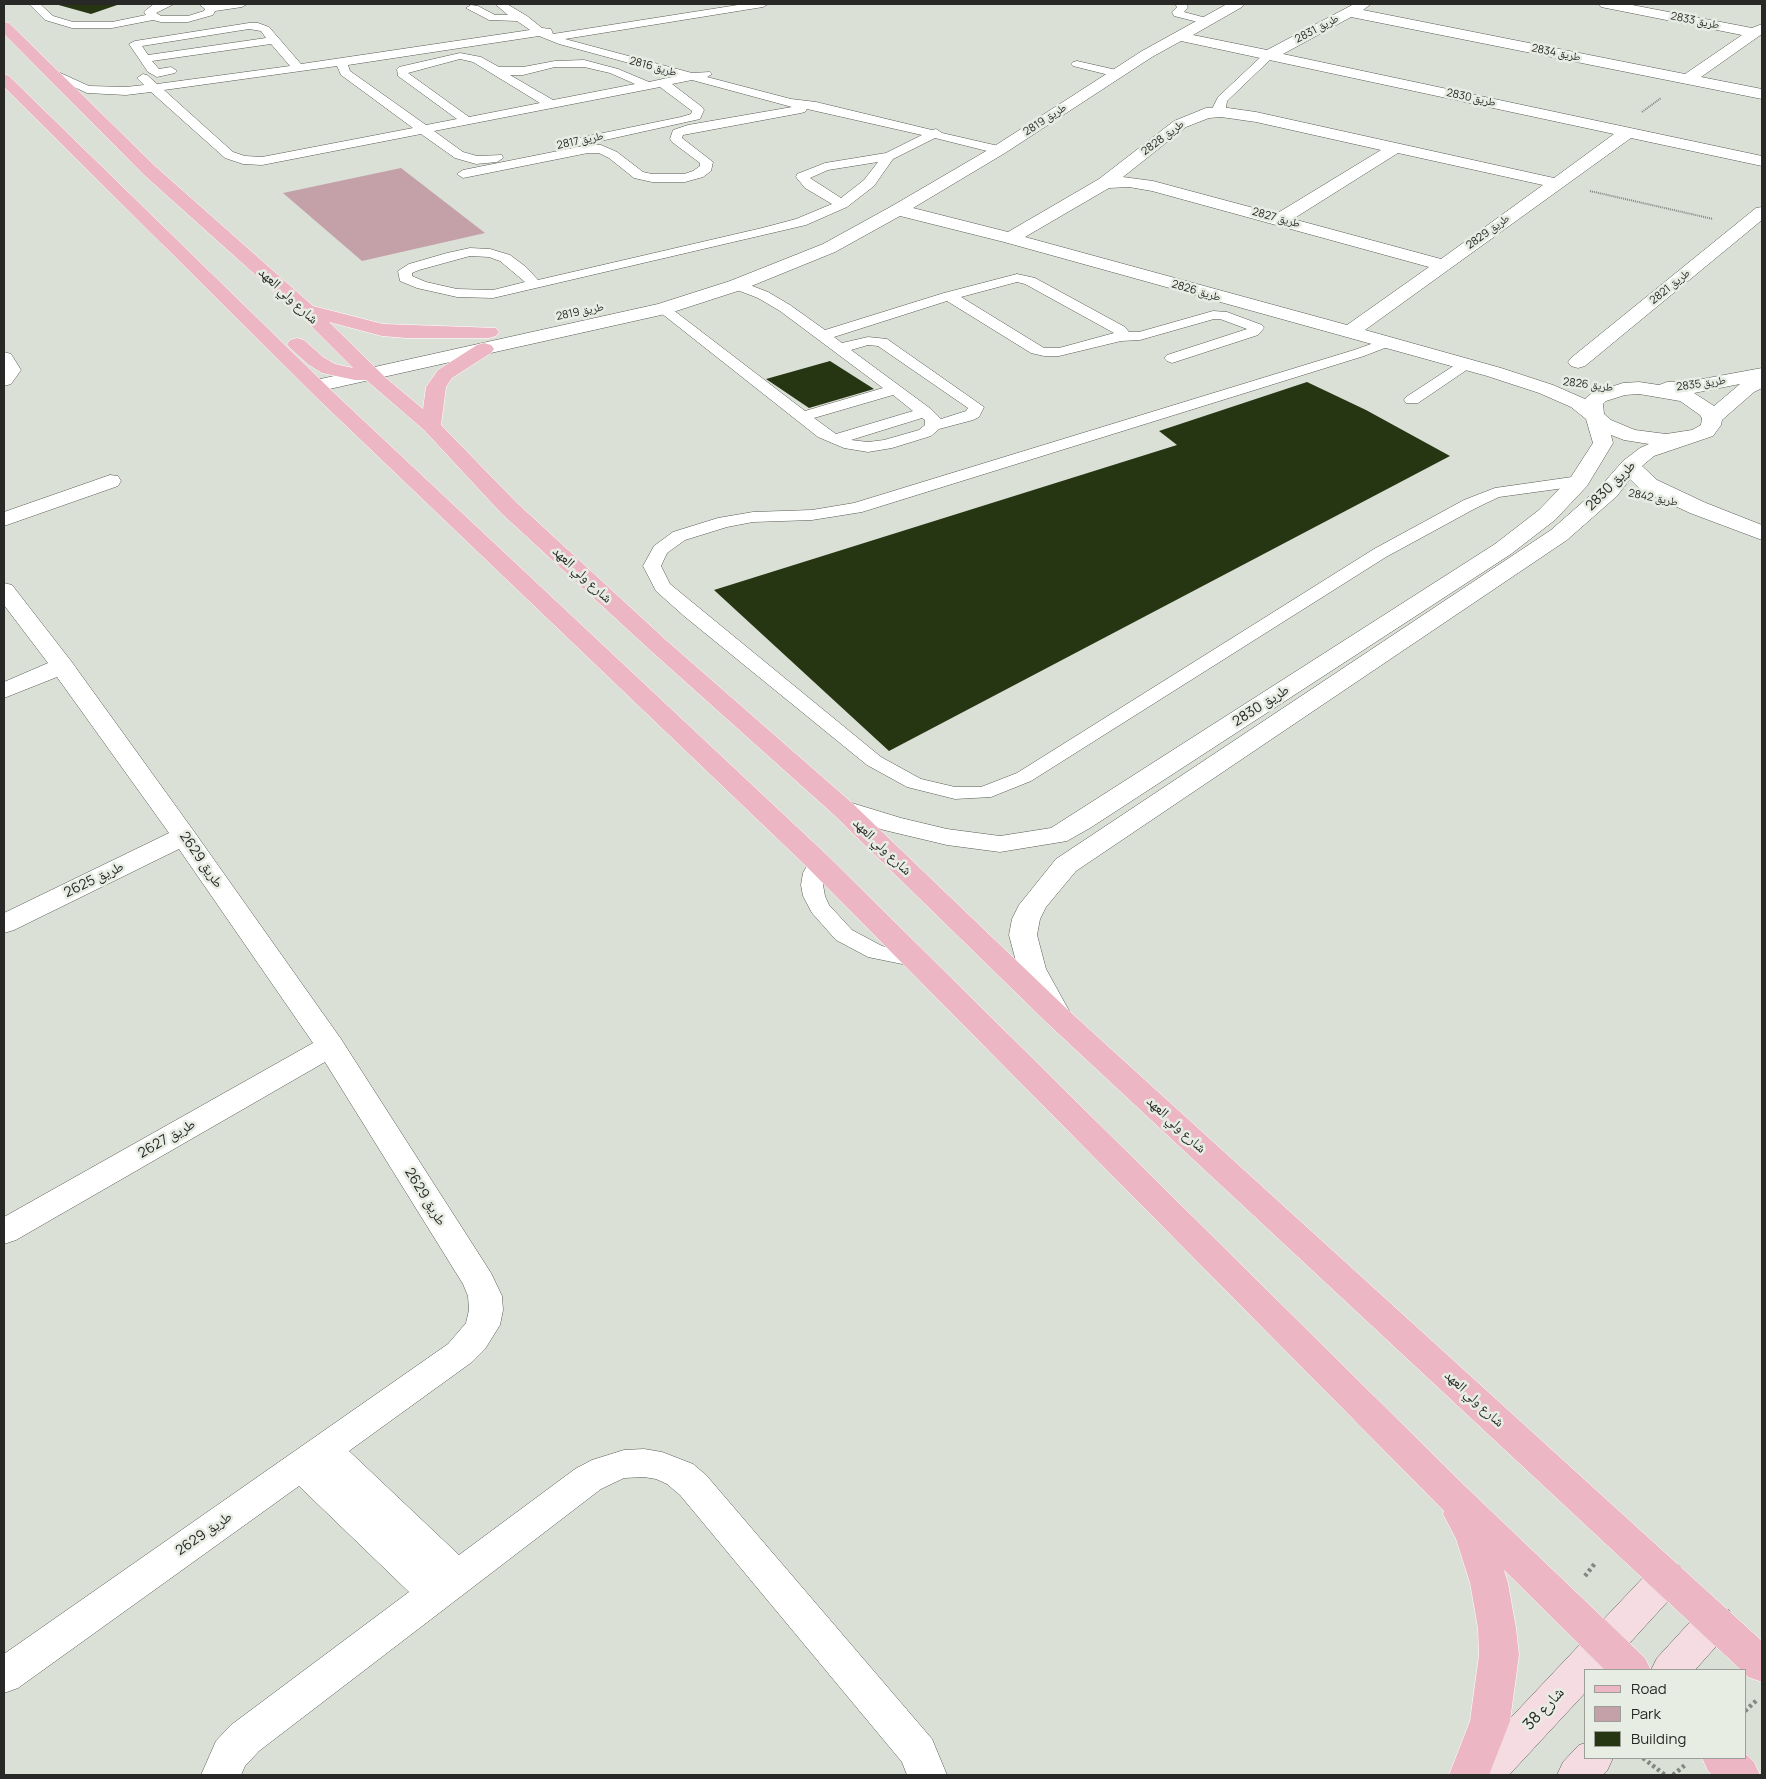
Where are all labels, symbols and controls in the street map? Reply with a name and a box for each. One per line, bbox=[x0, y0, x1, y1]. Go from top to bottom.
street label: طريق 2833 bbox=[1669, 10, 1721, 32]
street label: طريق 2831 bbox=[1293, 12, 1341, 46]
street label: طريق 2834 bbox=[1530, 42, 1582, 64]
street label: طريق 2816 bbox=[628, 54, 678, 80]
street label: طريق 2830 bbox=[1445, 86, 1497, 110]
street label: طريق 2819 bbox=[1021, 101, 1069, 139]
street label: طريق 2828 bbox=[1139, 118, 1187, 158]
street label: طريق 2817 bbox=[556, 130, 604, 152]
street label: طريق 2827 bbox=[1251, 205, 1301, 231]
street label: طريق 2829 bbox=[1464, 212, 1512, 252]
street label: شارع ولي العهد bbox=[255, 264, 321, 328]
street label: طريق 2821 bbox=[1647, 267, 1693, 307]
street label: طريق 2826 bbox=[1170, 278, 1222, 304]
street label: طريق 2819 bbox=[555, 301, 605, 323]
street label: طريق 2835 bbox=[1675, 374, 1727, 394]
street label: طريق 2826 bbox=[1562, 375, 1614, 395]
street label: طريق 2830 bbox=[1582, 457, 1640, 515]
street label: طريق 2842 bbox=[1627, 487, 1679, 509]
street label: شارع ولي العهد bbox=[549, 543, 615, 607]
street label: طريق 2830 bbox=[1230, 682, 1292, 730]
street label: شارع ولي العهد bbox=[849, 815, 915, 879]
street label: طريق 2629 bbox=[176, 829, 226, 891]
street label: طريق 2625 bbox=[61, 858, 127, 902]
street label: شارع ولي العهد bbox=[1143, 1093, 1209, 1157]
street label: طريق 2627 bbox=[135, 1116, 199, 1162]
street label: طريق 2629 bbox=[401, 1165, 449, 1229]
street label: شارع ولي العهد bbox=[1441, 1367, 1507, 1431]
street label: طريق 2629 bbox=[173, 1509, 235, 1559]
legend bbox=[1584, 1669, 1746, 1759]
text: Road bbox=[1631, 1678, 1667, 1699]
street label: شارع 38 bbox=[1519, 1684, 1569, 1734]
text: Park bbox=[1631, 1703, 1661, 1724]
text: Building bbox=[1631, 1728, 1686, 1749]

